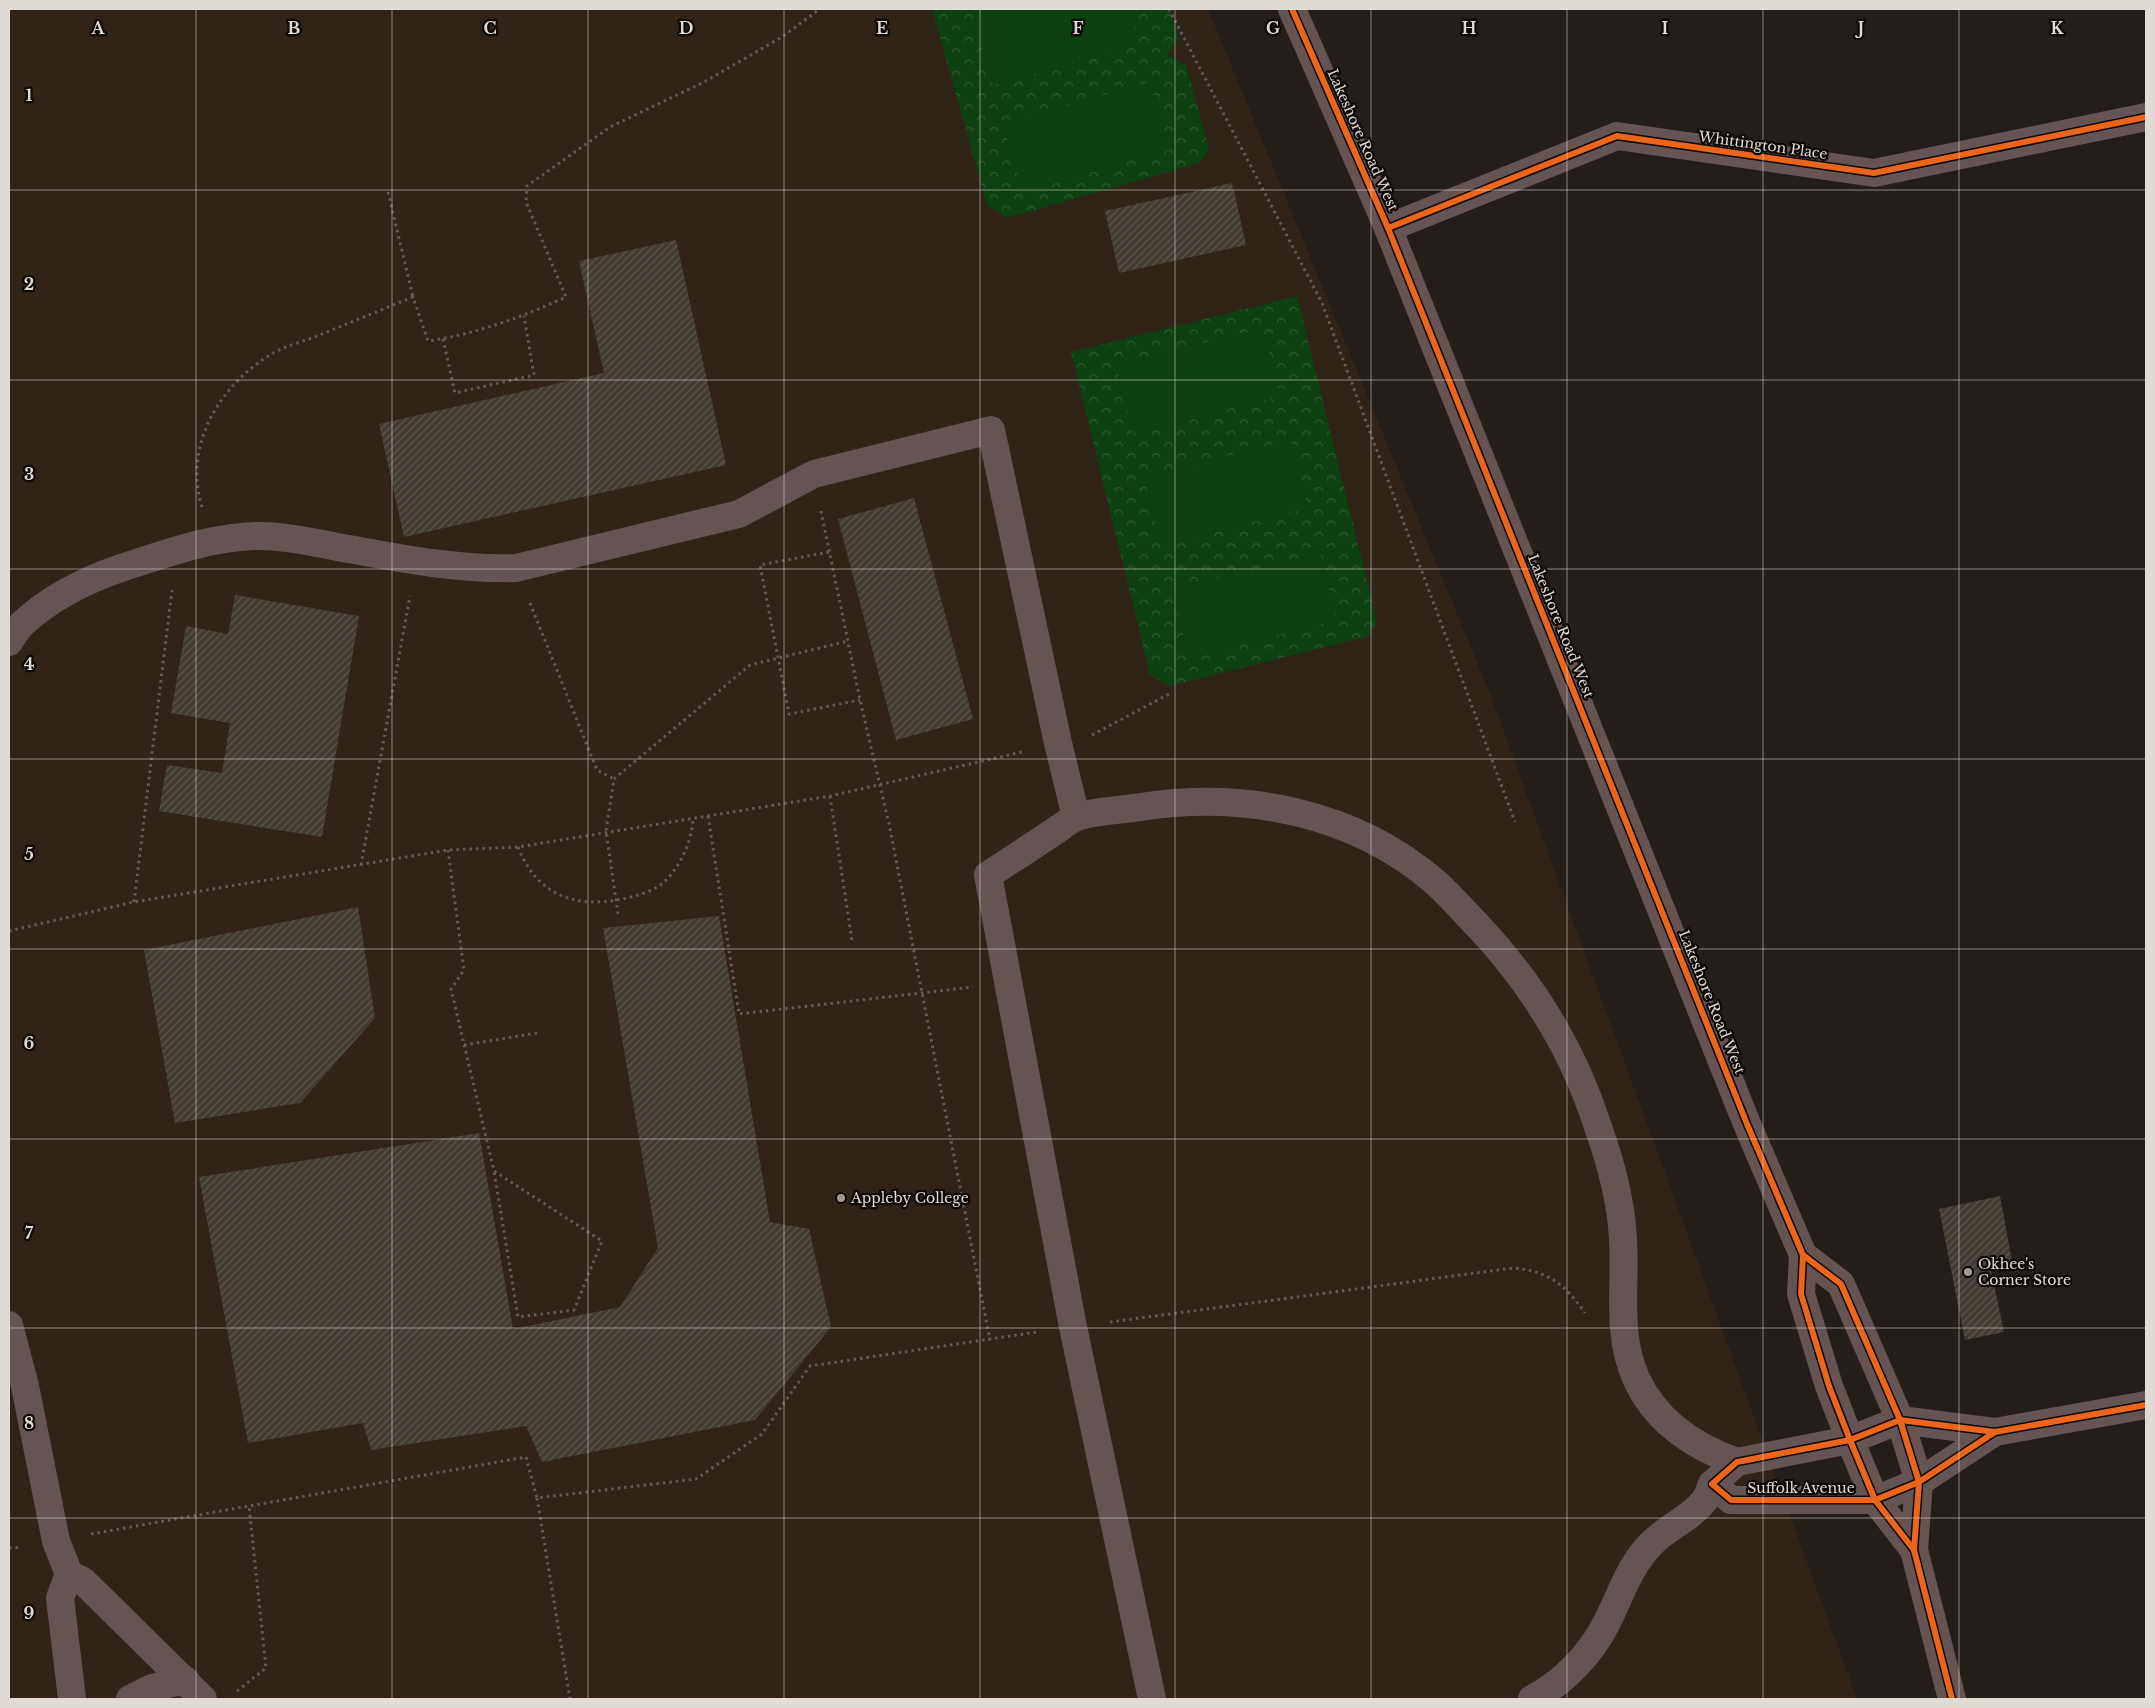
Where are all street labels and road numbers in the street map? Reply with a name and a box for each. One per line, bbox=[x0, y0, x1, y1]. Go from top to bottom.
street label: Lakeshore Road West bbox=[1324, 66, 1403, 214]
street label: Whittington Place bbox=[1696, 127, 1829, 163]
street label: Lakeshore Road West bbox=[1524, 551, 1598, 701]
street label: Lakeshore Road West bbox=[1675, 927, 1749, 1077]
street label: Suffolk Avenue bbox=[1747, 1479, 1855, 1497]

